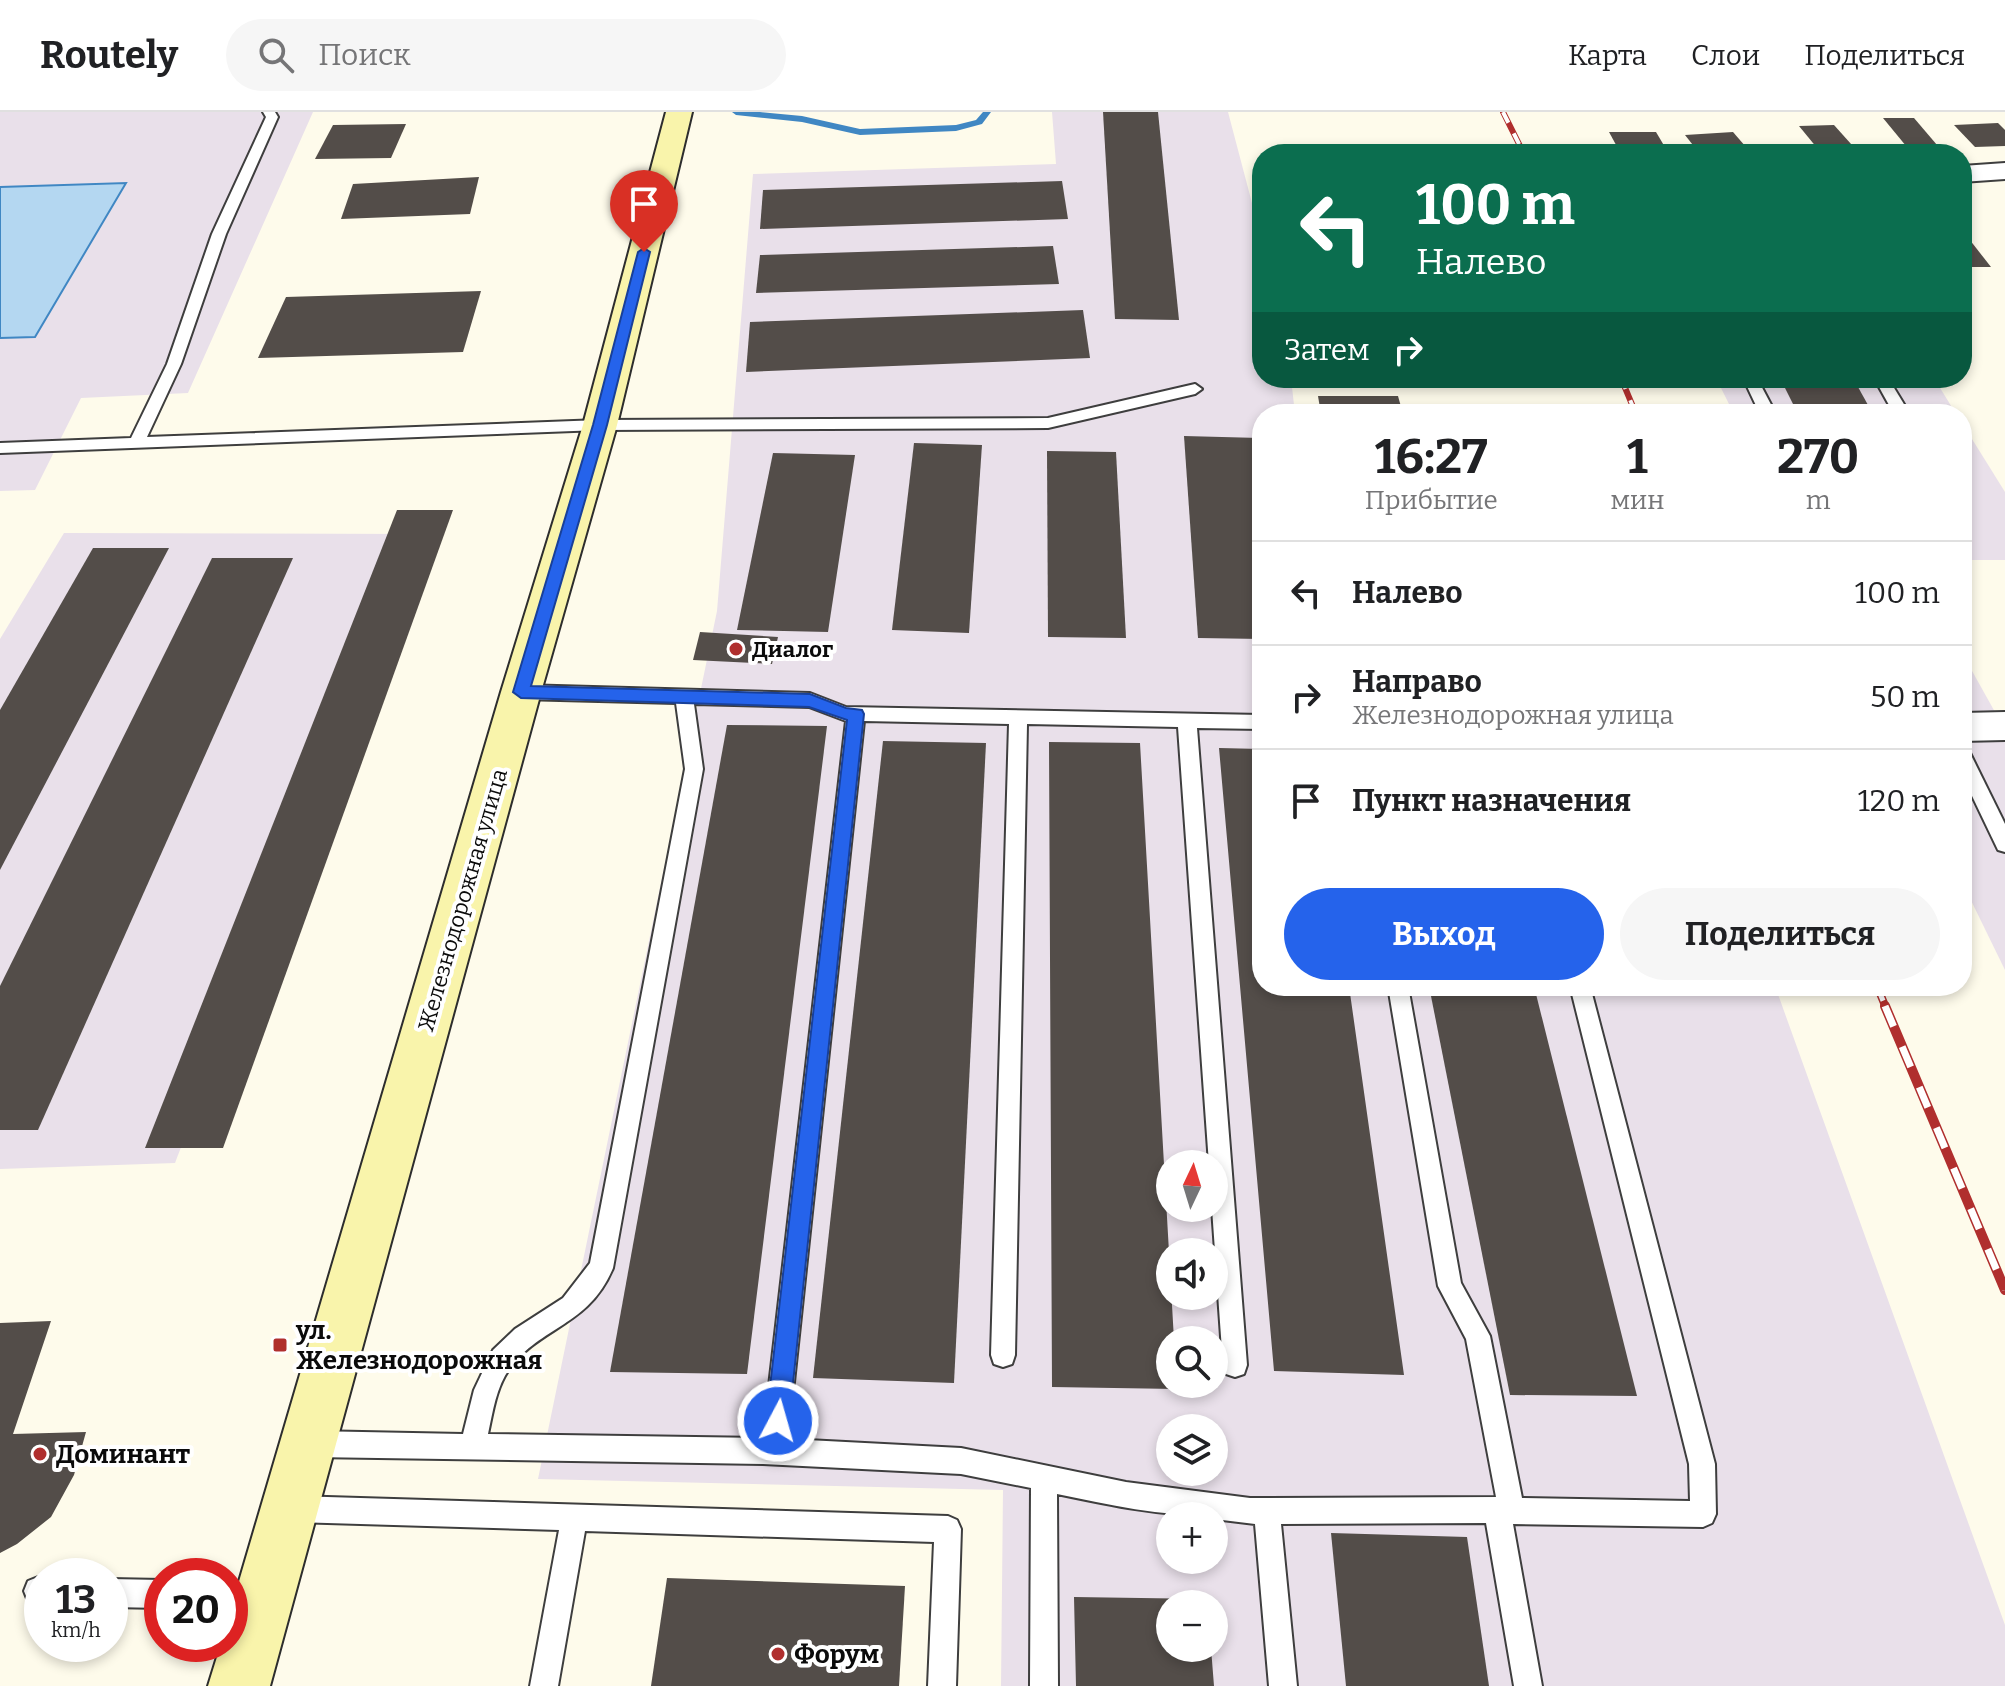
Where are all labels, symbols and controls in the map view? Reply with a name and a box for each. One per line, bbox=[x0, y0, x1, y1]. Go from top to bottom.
search box bbox=[226, 19, 786, 91]
text: Routely bbox=[40, 32, 178, 78]
icon: search bbox=[254, 33, 298, 77]
text: Поиск bbox=[318, 37, 411, 73]
text: Карта bbox=[1568, 39, 1647, 72]
text: Слои bbox=[1691, 39, 1760, 72]
text: Поделиться bbox=[1804, 39, 1965, 72]
pin bbox=[610, 170, 678, 252]
text: 100 m bbox=[1416, 172, 1575, 239]
icon: left bbox=[1284, 176, 1388, 280]
icon: arrive bbox=[622, 182, 666, 226]
text: Налево bbox=[1416, 240, 1547, 284]
icon: right bbox=[1386, 328, 1430, 372]
text: Затем bbox=[1284, 332, 1370, 368]
text: 16:27 bbox=[1375, 428, 1488, 486]
text: 1 bbox=[1627, 428, 1648, 486]
text: 270 bbox=[1777, 428, 1859, 486]
text: Прибытие bbox=[1365, 485, 1498, 516]
text: мин bbox=[1610, 485, 1664, 516]
text: m bbox=[1806, 485, 1831, 516]
icon: left bbox=[1284, 571, 1328, 615]
text: Налево bbox=[1352, 575, 1463, 611]
text: 100 m bbox=[1855, 575, 1940, 611]
place label: Диалог bbox=[752, 636, 833, 663]
marker: Диалог bbox=[727, 640, 745, 658]
text: Направо bbox=[1352, 664, 1482, 700]
icon: right bbox=[1284, 675, 1328, 719]
text: 50 m bbox=[1870, 679, 1940, 715]
text: Железнодорожная улица bbox=[1352, 700, 1674, 731]
street label: Железнодорожная улица bbox=[412, 766, 513, 1035]
icon: arrive bbox=[1284, 779, 1328, 823]
text: Пункт назначения bbox=[1352, 783, 1631, 819]
text: 120 m bbox=[1858, 783, 1940, 819]
button: Выход bbox=[1284, 888, 1604, 980]
button: Поделиться bbox=[1620, 888, 1940, 980]
north arrow bbox=[1156, 1150, 1228, 1222]
map controls bbox=[1156, 1150, 1228, 1662]
button: sound bbox=[1156, 1238, 1228, 1310]
place label: ул. Железнодорожная bbox=[295, 1315, 542, 1376]
button: search bbox=[1156, 1326, 1228, 1398]
marker: ул. Железнодорожная bbox=[271, 1336, 289, 1354]
position arrow bbox=[736, 1379, 820, 1463]
button: layers bbox=[1156, 1414, 1228, 1486]
place label: Доминант bbox=[56, 1439, 190, 1470]
marker: Доминант bbox=[31, 1445, 49, 1463]
button: + bbox=[1156, 1502, 1228, 1574]
speed limit sign: 20 bbox=[144, 1558, 248, 1662]
text: 13 bbox=[56, 1576, 96, 1624]
button: − bbox=[1156, 1590, 1228, 1662]
text: km/h bbox=[51, 1618, 101, 1642]
place label: Форум bbox=[794, 1639, 879, 1670]
marker: Форум bbox=[769, 1645, 787, 1663]

